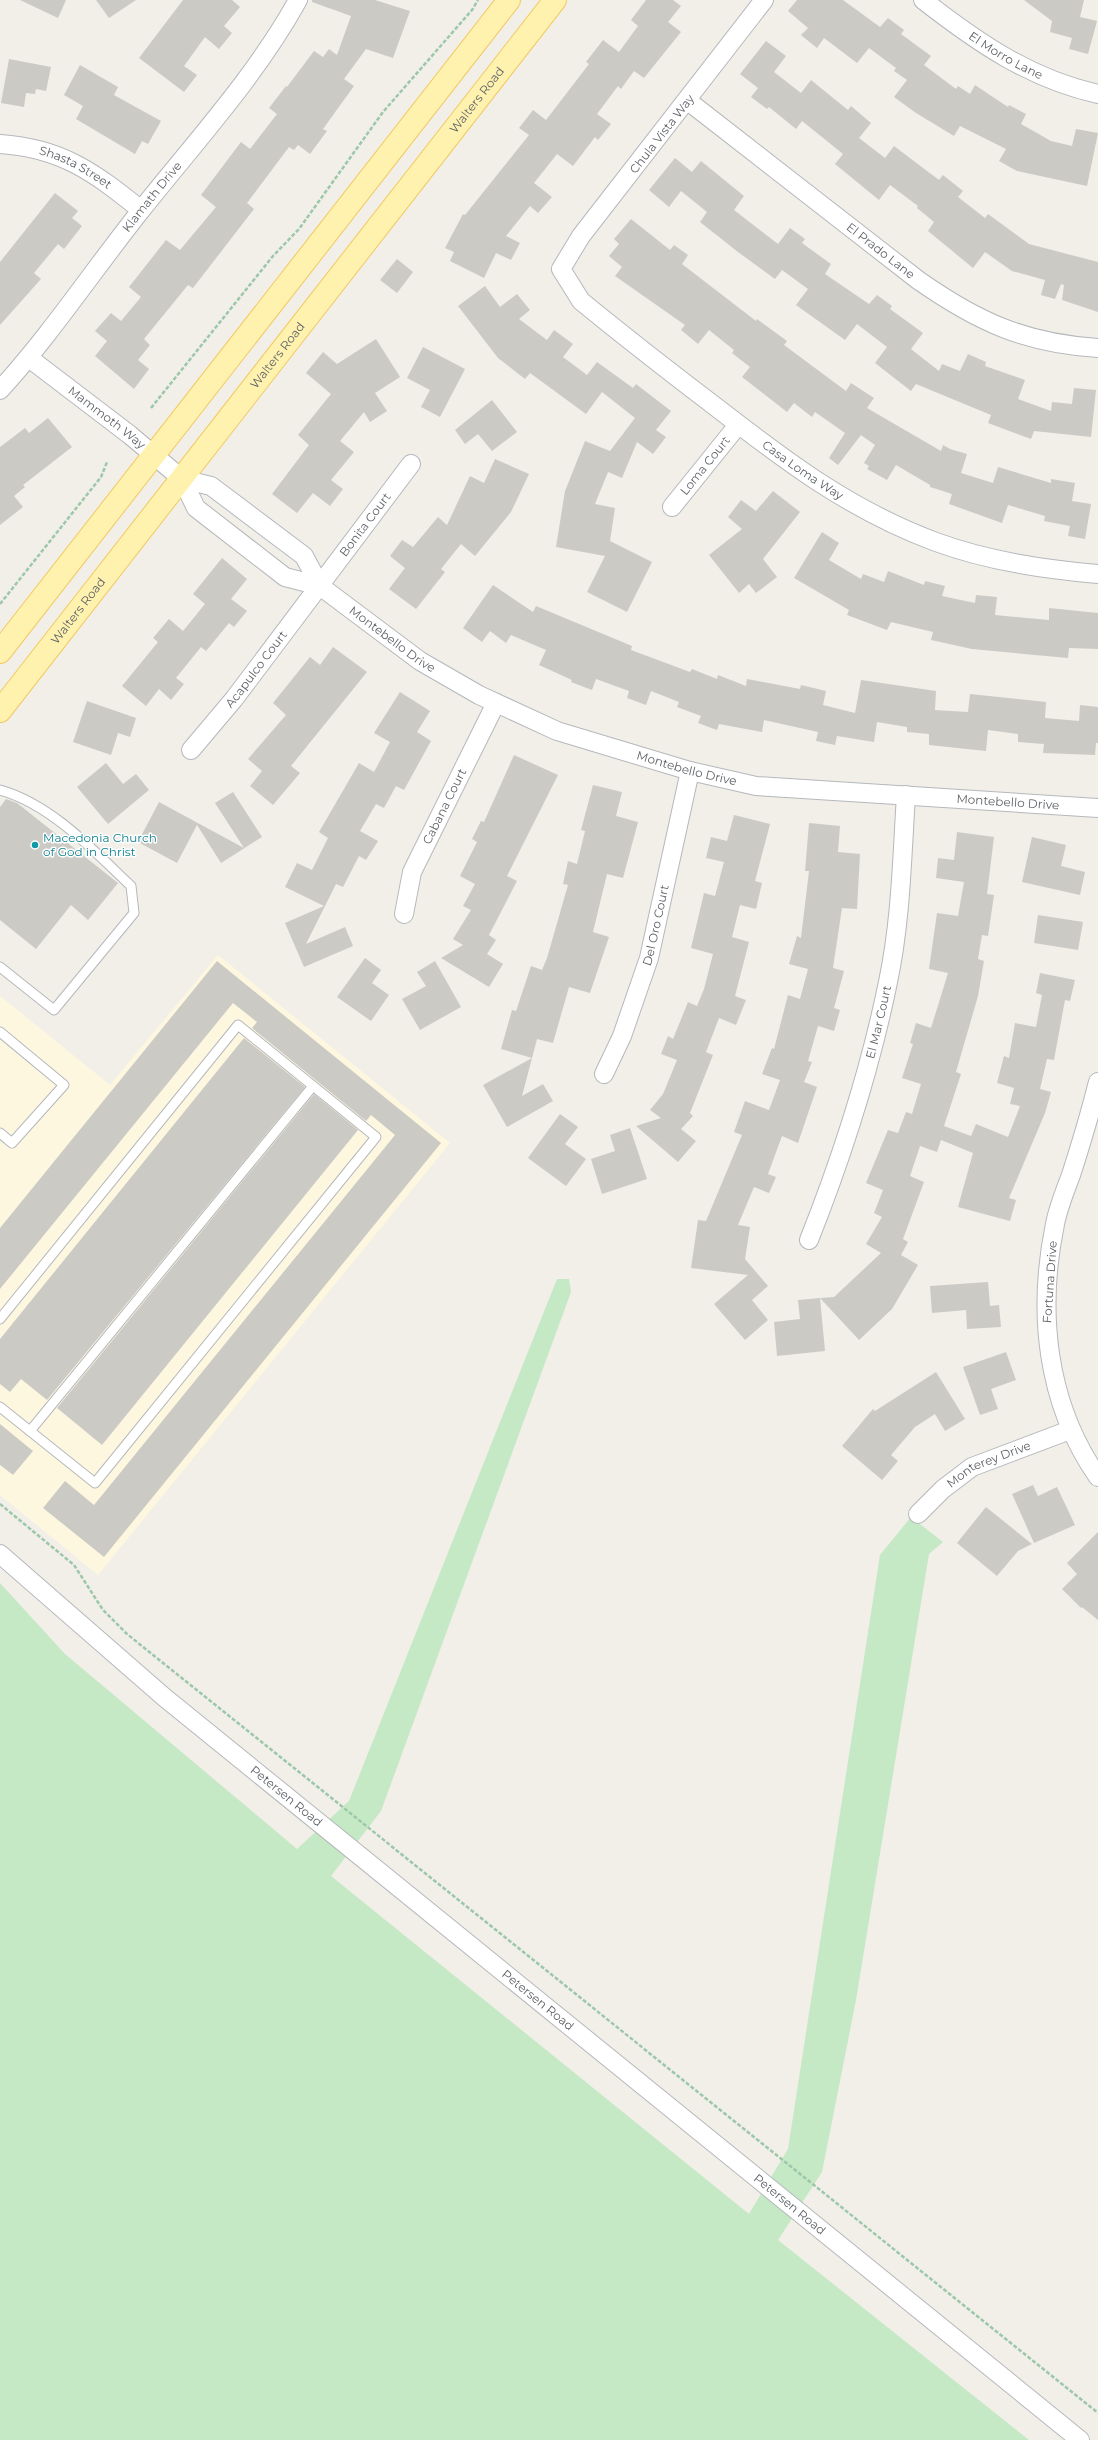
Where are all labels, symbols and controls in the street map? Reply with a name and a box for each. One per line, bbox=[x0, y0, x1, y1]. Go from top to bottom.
street label: El Morro Lane bbox=[966, 28, 1045, 82]
street label: Walters Road bbox=[446, 64, 507, 136]
street label: Chula Vista Way bbox=[626, 91, 697, 176]
street label: Shasta Street bbox=[38, 143, 115, 192]
street label: Klamath Drive bbox=[119, 158, 185, 235]
street label: El Prado Lane bbox=[844, 219, 918, 282]
street label: Walters Road bbox=[247, 319, 308, 391]
street label: Mammoth Way bbox=[65, 383, 149, 452]
street label: Loma Court bbox=[677, 433, 733, 498]
street label: Casa Loma Way bbox=[759, 437, 847, 503]
street label: Bonita Court bbox=[336, 489, 394, 559]
street label: Walters Road bbox=[47, 574, 108, 647]
street label: Montebello Drive bbox=[347, 603, 438, 675]
street label: Acapulco Court bbox=[222, 627, 290, 711]
street label: Montebello Drive bbox=[635, 747, 738, 788]
street label: Cabana Court bbox=[419, 766, 469, 847]
street label: Montebello Drive bbox=[956, 791, 1060, 812]
place label: Macedonia Church of God in Christ bbox=[43, 830, 157, 859]
marker: Macedonia Church of God in Christ bbox=[30, 840, 40, 850]
street label: Del Oro Court bbox=[639, 883, 672, 968]
street label: El Mar Court bbox=[862, 984, 894, 1060]
street label: Fortuna Drive bbox=[1039, 1240, 1060, 1324]
street label: Monterey Drive bbox=[943, 1438, 1033, 1491]
street label: Petersen Road bbox=[248, 1762, 326, 1829]
street label: Petersen Road bbox=[499, 1966, 577, 2033]
street label: Petersen Road bbox=[751, 2170, 829, 2238]

